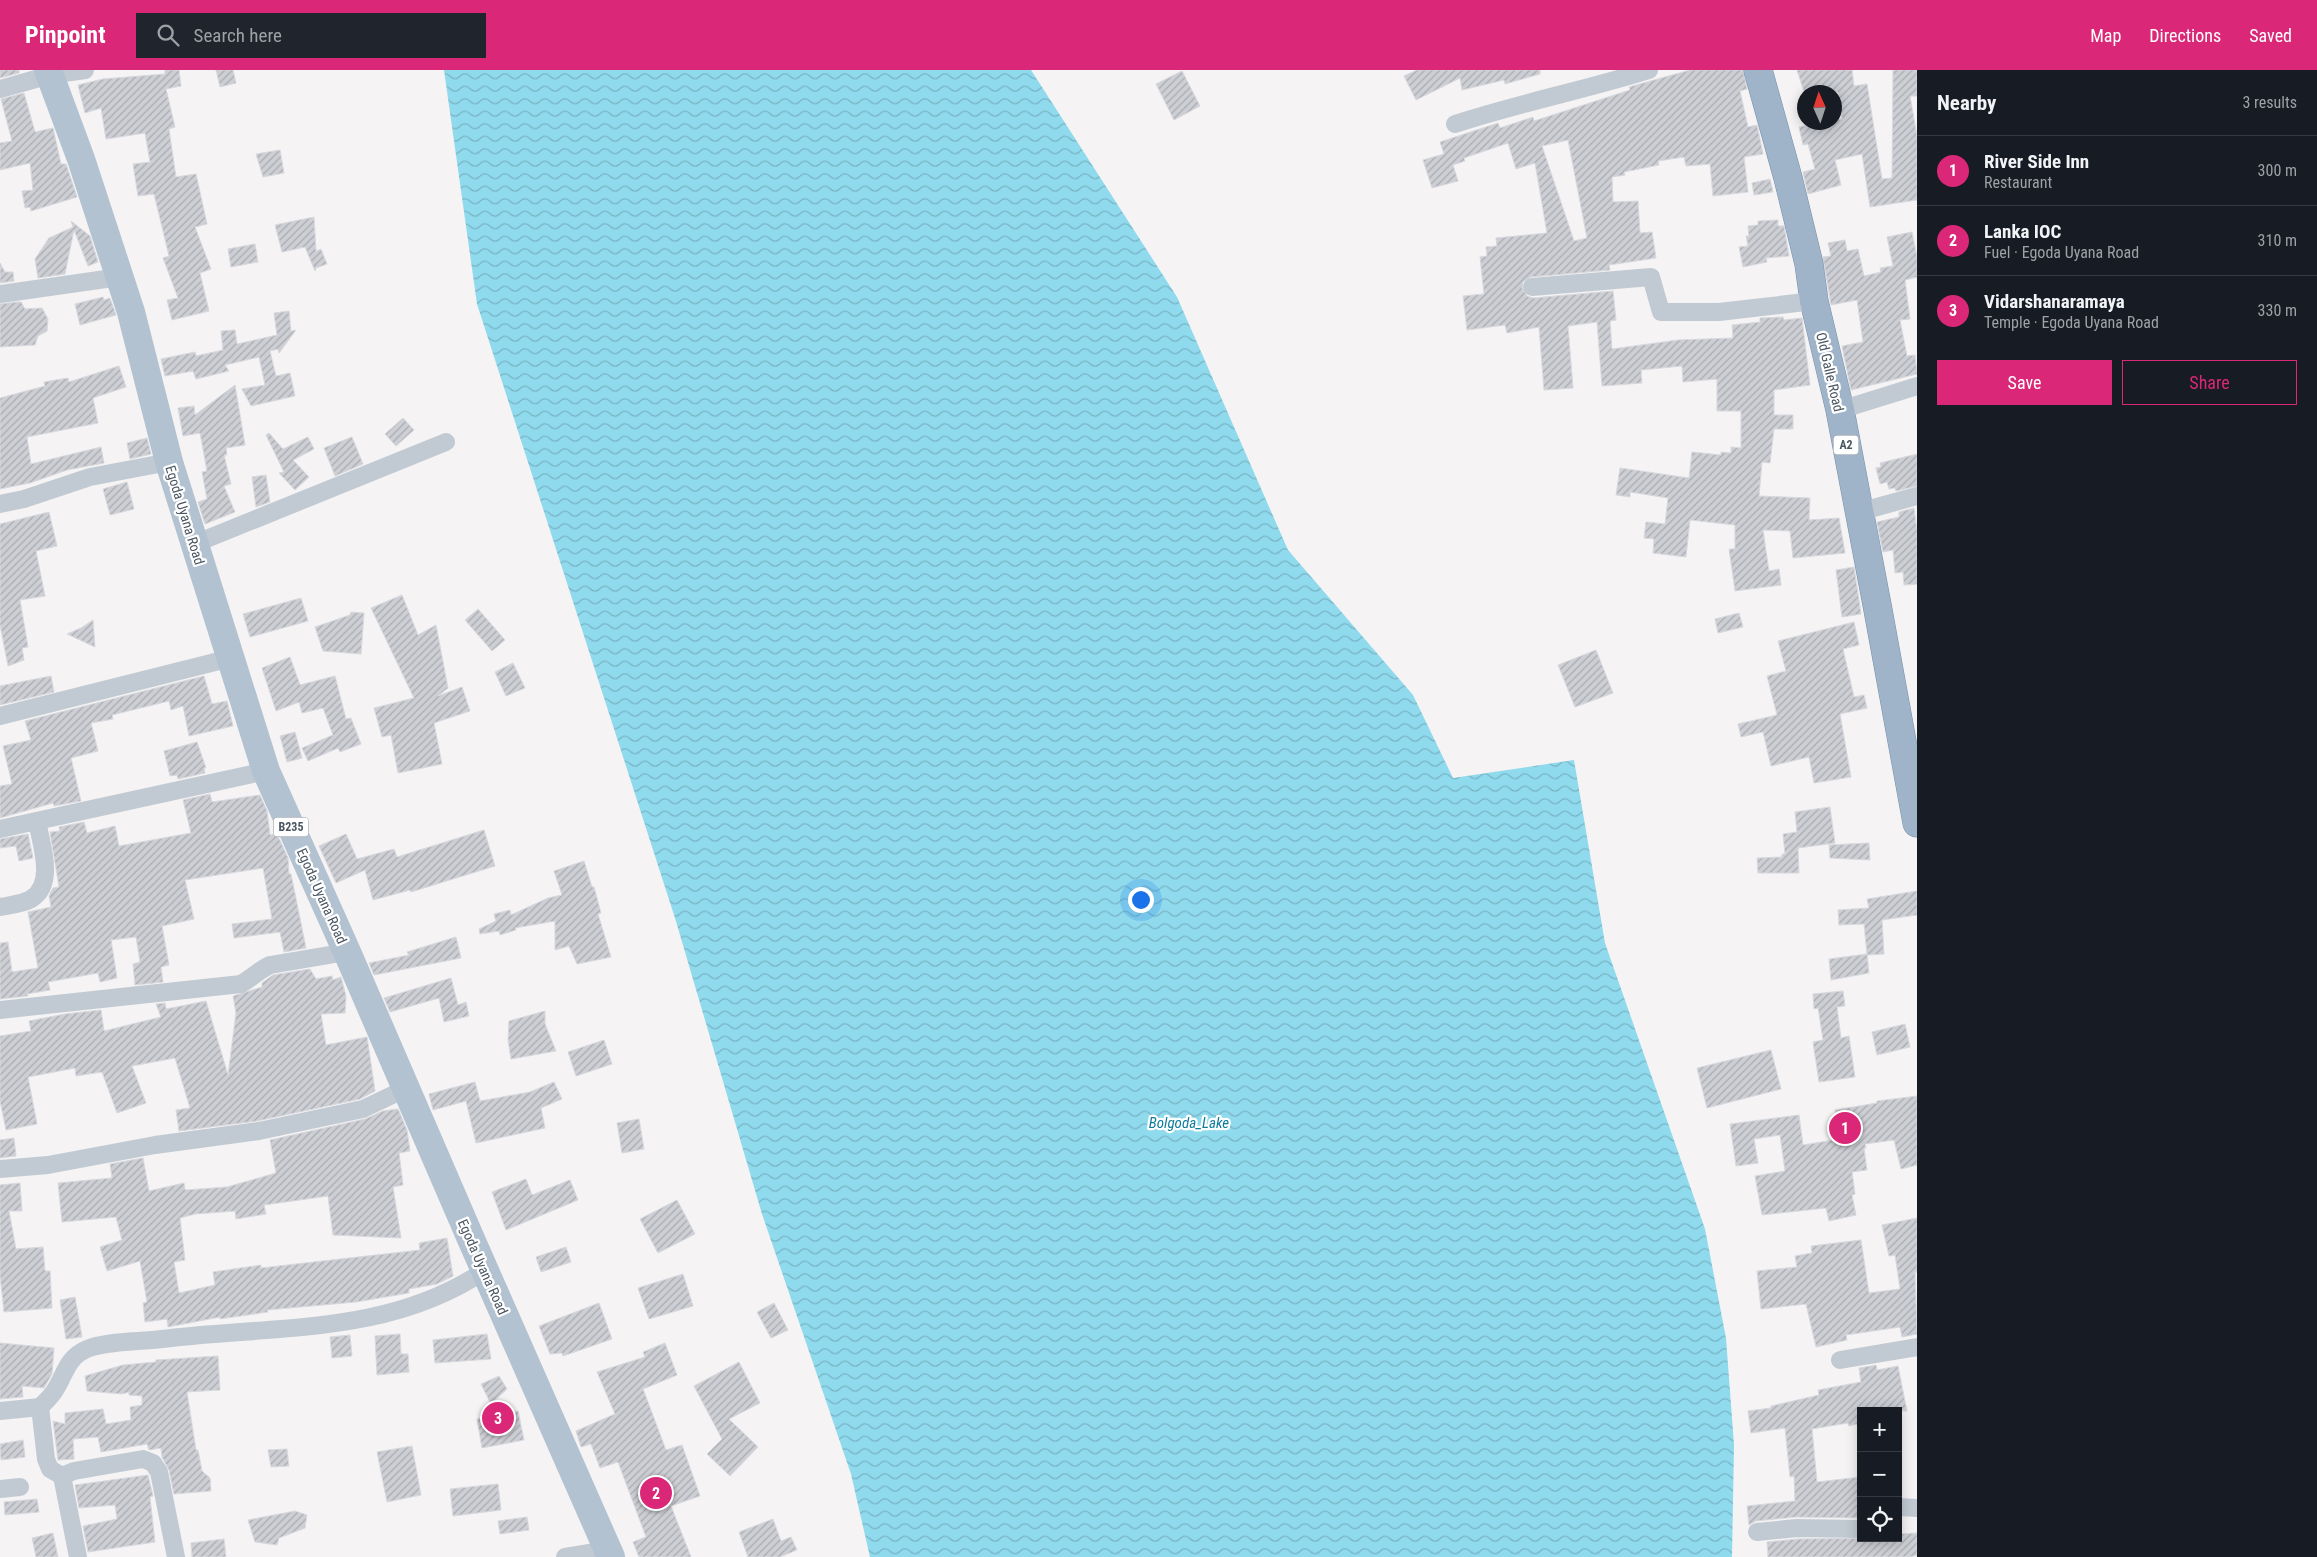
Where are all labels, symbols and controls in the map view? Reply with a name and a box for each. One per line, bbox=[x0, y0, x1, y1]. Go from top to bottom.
search box bbox=[136, 13, 486, 58]
text: Pinpoint bbox=[25, 21, 106, 49]
icon: search bbox=[154, 21, 182, 49]
text: Search here bbox=[194, 24, 282, 47]
text: Map bbox=[2090, 25, 2121, 46]
text: Directions bbox=[2149, 25, 2221, 46]
text: Saved bbox=[2249, 25, 2292, 46]
north arrow bbox=[1797, 85, 1842, 130]
text: Nearby bbox=[1937, 91, 1996, 115]
text: 3 results bbox=[2242, 93, 2297, 112]
text: River Side Inn bbox=[1984, 150, 2089, 173]
text: 1 bbox=[1949, 161, 1957, 180]
text: 300 m bbox=[2258, 161, 2297, 180]
text: Restaurant bbox=[1984, 173, 2052, 192]
text: Lanka IOC bbox=[1984, 220, 2061, 243]
text: 2 bbox=[1949, 231, 1957, 250]
text: 310 m bbox=[2258, 231, 2297, 250]
text: Fuel · Egoda Uyana Road bbox=[1984, 243, 2139, 262]
text: Vidarshanaramaya bbox=[1984, 290, 2125, 313]
text: 3 bbox=[1949, 301, 1957, 320]
text: 330 m bbox=[2258, 301, 2297, 320]
text: Temple · Egoda Uyana Road bbox=[1984, 313, 2159, 332]
street label: Old Galle Road bbox=[1813, 331, 1847, 413]
button: Save bbox=[1937, 360, 2112, 405]
button: Share bbox=[2122, 360, 2297, 405]
road number: A2 bbox=[1834, 436, 1858, 454]
street label: Egoda Uyana Road bbox=[162, 464, 208, 566]
road number: B235 bbox=[274, 818, 308, 836]
street label: Egoda Uyana Road bbox=[294, 846, 350, 946]
your location bbox=[1128, 887, 1154, 913]
pin: 1 bbox=[1829, 1109, 1861, 1147]
water label: Bolgoda_Lake bbox=[1149, 1114, 1229, 1132]
street label: Egoda Uyana Road bbox=[455, 1217, 511, 1317]
pin: 3 bbox=[482, 1399, 514, 1437]
map controls bbox=[1857, 1407, 1902, 1542]
button: + bbox=[1857, 1407, 1902, 1452]
button: − bbox=[1857, 1452, 1902, 1497]
pin: 2 bbox=[640, 1474, 672, 1512]
button: locate bbox=[1857, 1497, 1902, 1542]

